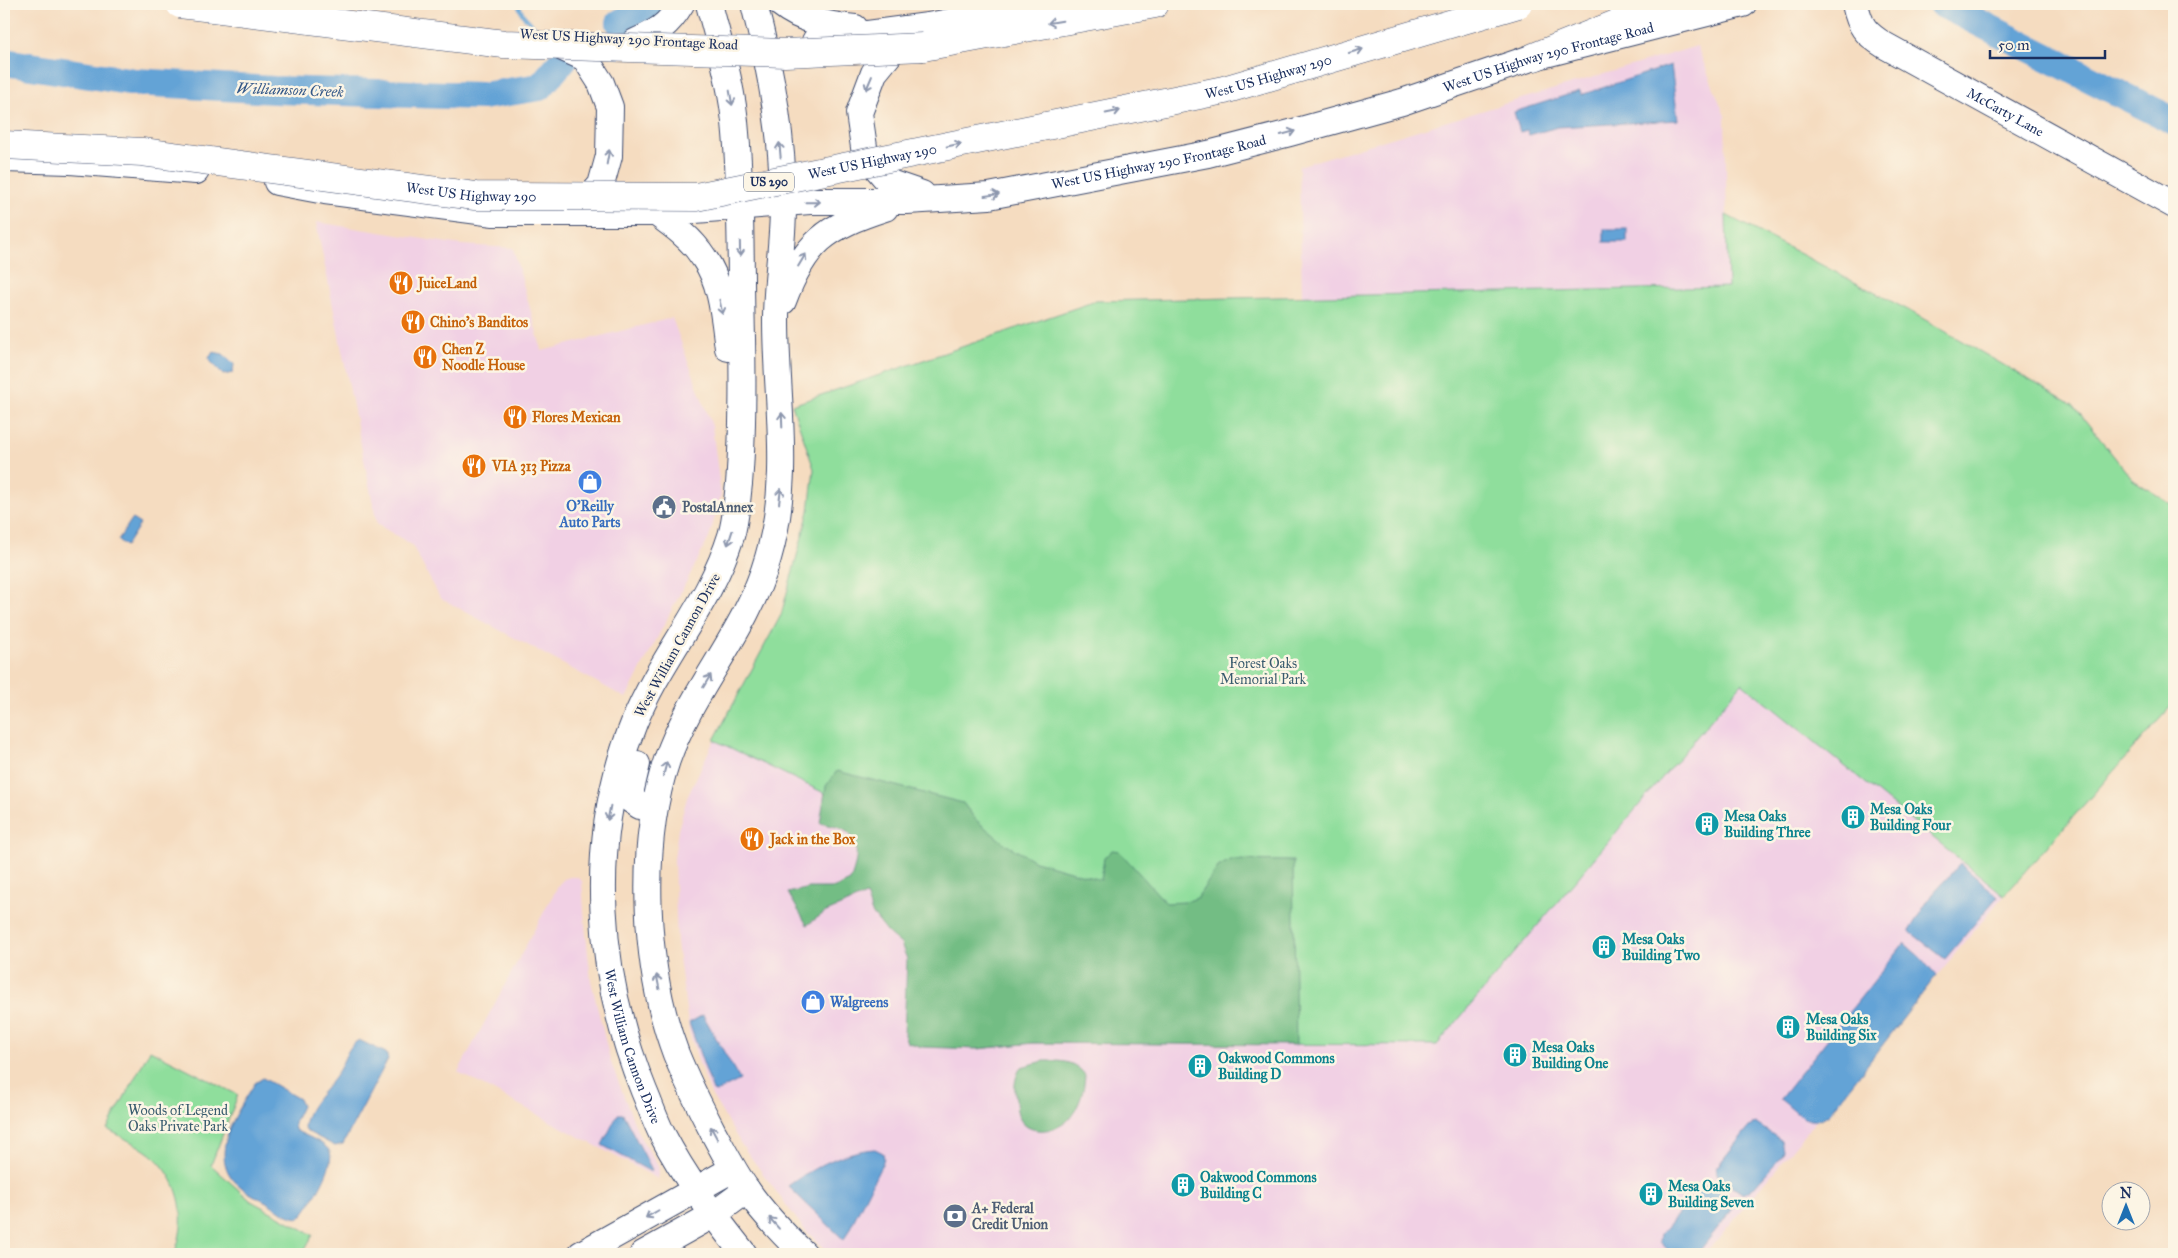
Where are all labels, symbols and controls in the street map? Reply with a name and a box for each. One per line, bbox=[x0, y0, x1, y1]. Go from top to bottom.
one-way arrow bbox=[1048, 18, 1064, 28]
street label: West US Highway 290 Frontage Road bbox=[1441, 19, 1656, 96]
street label: West US Highway 290 Frontage Road bbox=[519, 25, 739, 54]
scale bar bbox=[1990, 28, 2106, 60]
text: 50 m bbox=[1998, 36, 2030, 54]
one-way arrow bbox=[1347, 46, 1363, 56]
street label: West US Highway 290 bbox=[1204, 51, 1334, 103]
one-way arrow bbox=[864, 75, 874, 90]
water label: Williamson Creek bbox=[236, 79, 344, 101]
street label: McCarty Lane bbox=[1964, 84, 2047, 141]
one-way arrow bbox=[726, 89, 736, 105]
one-way arrow bbox=[1105, 107, 1121, 117]
one-way arrow bbox=[1280, 128, 1296, 138]
street label: West US Highway 290 Frontage Road bbox=[1050, 131, 1268, 193]
street label: West US Highway 290 bbox=[807, 140, 938, 183]
one-way arrow bbox=[946, 140, 962, 149]
one-way arrow bbox=[775, 142, 785, 158]
one-way arrow bbox=[603, 150, 613, 166]
road number: US 290 bbox=[744, 172, 794, 192]
street label: West US Highway 290 bbox=[405, 179, 536, 205]
one-way arrow bbox=[984, 190, 1000, 200]
one-way arrow bbox=[804, 197, 820, 206]
one-way arrow bbox=[735, 240, 744, 256]
one-way arrow bbox=[798, 254, 808, 268]
restaurant icon: JuiceLand bbox=[388, 270, 414, 296]
place label: JuiceLand bbox=[416, 275, 478, 293]
one-way arrow bbox=[717, 298, 727, 314]
restaurant icon: Chino's Banditos bbox=[400, 309, 426, 335]
place label: Chino's Banditos bbox=[430, 314, 528, 331]
place label: Chen Z Noodle House bbox=[442, 341, 525, 374]
restaurant icon: Chen Z Noodle House bbox=[412, 344, 438, 370]
restaurant icon: Flores Mexican bbox=[502, 404, 528, 430]
place label: Flores Mexican bbox=[532, 409, 621, 426]
one-way arrow bbox=[777, 412, 786, 428]
restaurant icon: VIA 313 Pizza bbox=[461, 453, 487, 479]
place label: VIA 313 Pizza bbox=[491, 458, 572, 476]
shop icon: O'Reilly Auto Parts bbox=[577, 469, 603, 495]
one-way arrow bbox=[775, 489, 785, 505]
public building icon: PostalAnnex bbox=[651, 494, 677, 520]
place label: O'Reilly Auto Parts bbox=[559, 498, 620, 531]
place label: PostalAnnex bbox=[682, 499, 754, 516]
one-way arrow bbox=[725, 529, 734, 545]
street label: West William Cannon Drive bbox=[631, 570, 724, 720]
park label: Forest Oaks Memorial Park bbox=[1220, 655, 1307, 688]
one-way arrow bbox=[703, 675, 713, 689]
one-way arrow bbox=[661, 761, 670, 777]
place label: Mesa Oaks Building Four bbox=[1870, 801, 1952, 835]
one-way arrow bbox=[604, 804, 614, 820]
building icon: Mesa Oaks Building Four bbox=[1840, 804, 1866, 830]
place label: Mesa Oaks Building Three bbox=[1724, 808, 1811, 842]
building icon: Mesa Oaks Building Three bbox=[1694, 811, 1720, 837]
restaurant icon: Jack in the Box bbox=[739, 826, 765, 852]
place label: Jack in the Box bbox=[768, 831, 856, 849]
place label: Mesa Oaks Building Two bbox=[1622, 931, 1700, 965]
building icon: Mesa Oaks Building Two bbox=[1591, 934, 1617, 960]
street label: West William Cannon Drive bbox=[601, 967, 664, 1127]
one-way arrow bbox=[652, 974, 662, 990]
shop icon: Walgreens bbox=[800, 989, 826, 1015]
place label: Walgreens bbox=[830, 994, 888, 1012]
place label: Mesa Oaks Building Six bbox=[1806, 1011, 1877, 1045]
building icon: Mesa Oaks Building Six bbox=[1775, 1014, 1801, 1040]
place label: Mesa Oaks Building One bbox=[1532, 1039, 1609, 1073]
building icon: Mesa Oaks Building One bbox=[1502, 1042, 1528, 1068]
place label: Oakwood Commons Building D bbox=[1218, 1050, 1335, 1084]
building icon: Oakwood Commons Building D bbox=[1187, 1053, 1213, 1079]
park label: Woods of Legend Oaks Private Park bbox=[128, 1102, 228, 1135]
one-way arrow bbox=[709, 1126, 718, 1141]
place label: Oakwood Commons Building C bbox=[1200, 1169, 1317, 1203]
building icon: Oakwood Commons Building C bbox=[1170, 1172, 1196, 1198]
place label: Mesa Oaks Building Seven bbox=[1668, 1178, 1755, 1212]
north arrow bbox=[2100, 1180, 2150, 1230]
building icon: Mesa Oaks Building Seven bbox=[1638, 1181, 1664, 1207]
text: N bbox=[2120, 1185, 2132, 1202]
place label: A+ Federal Credit Union bbox=[971, 1200, 1049, 1233]
bank icon: A+ Federal Credit Union bbox=[942, 1203, 968, 1229]
one-way arrow bbox=[645, 1209, 660, 1219]
one-way arrow bbox=[768, 1217, 779, 1230]

